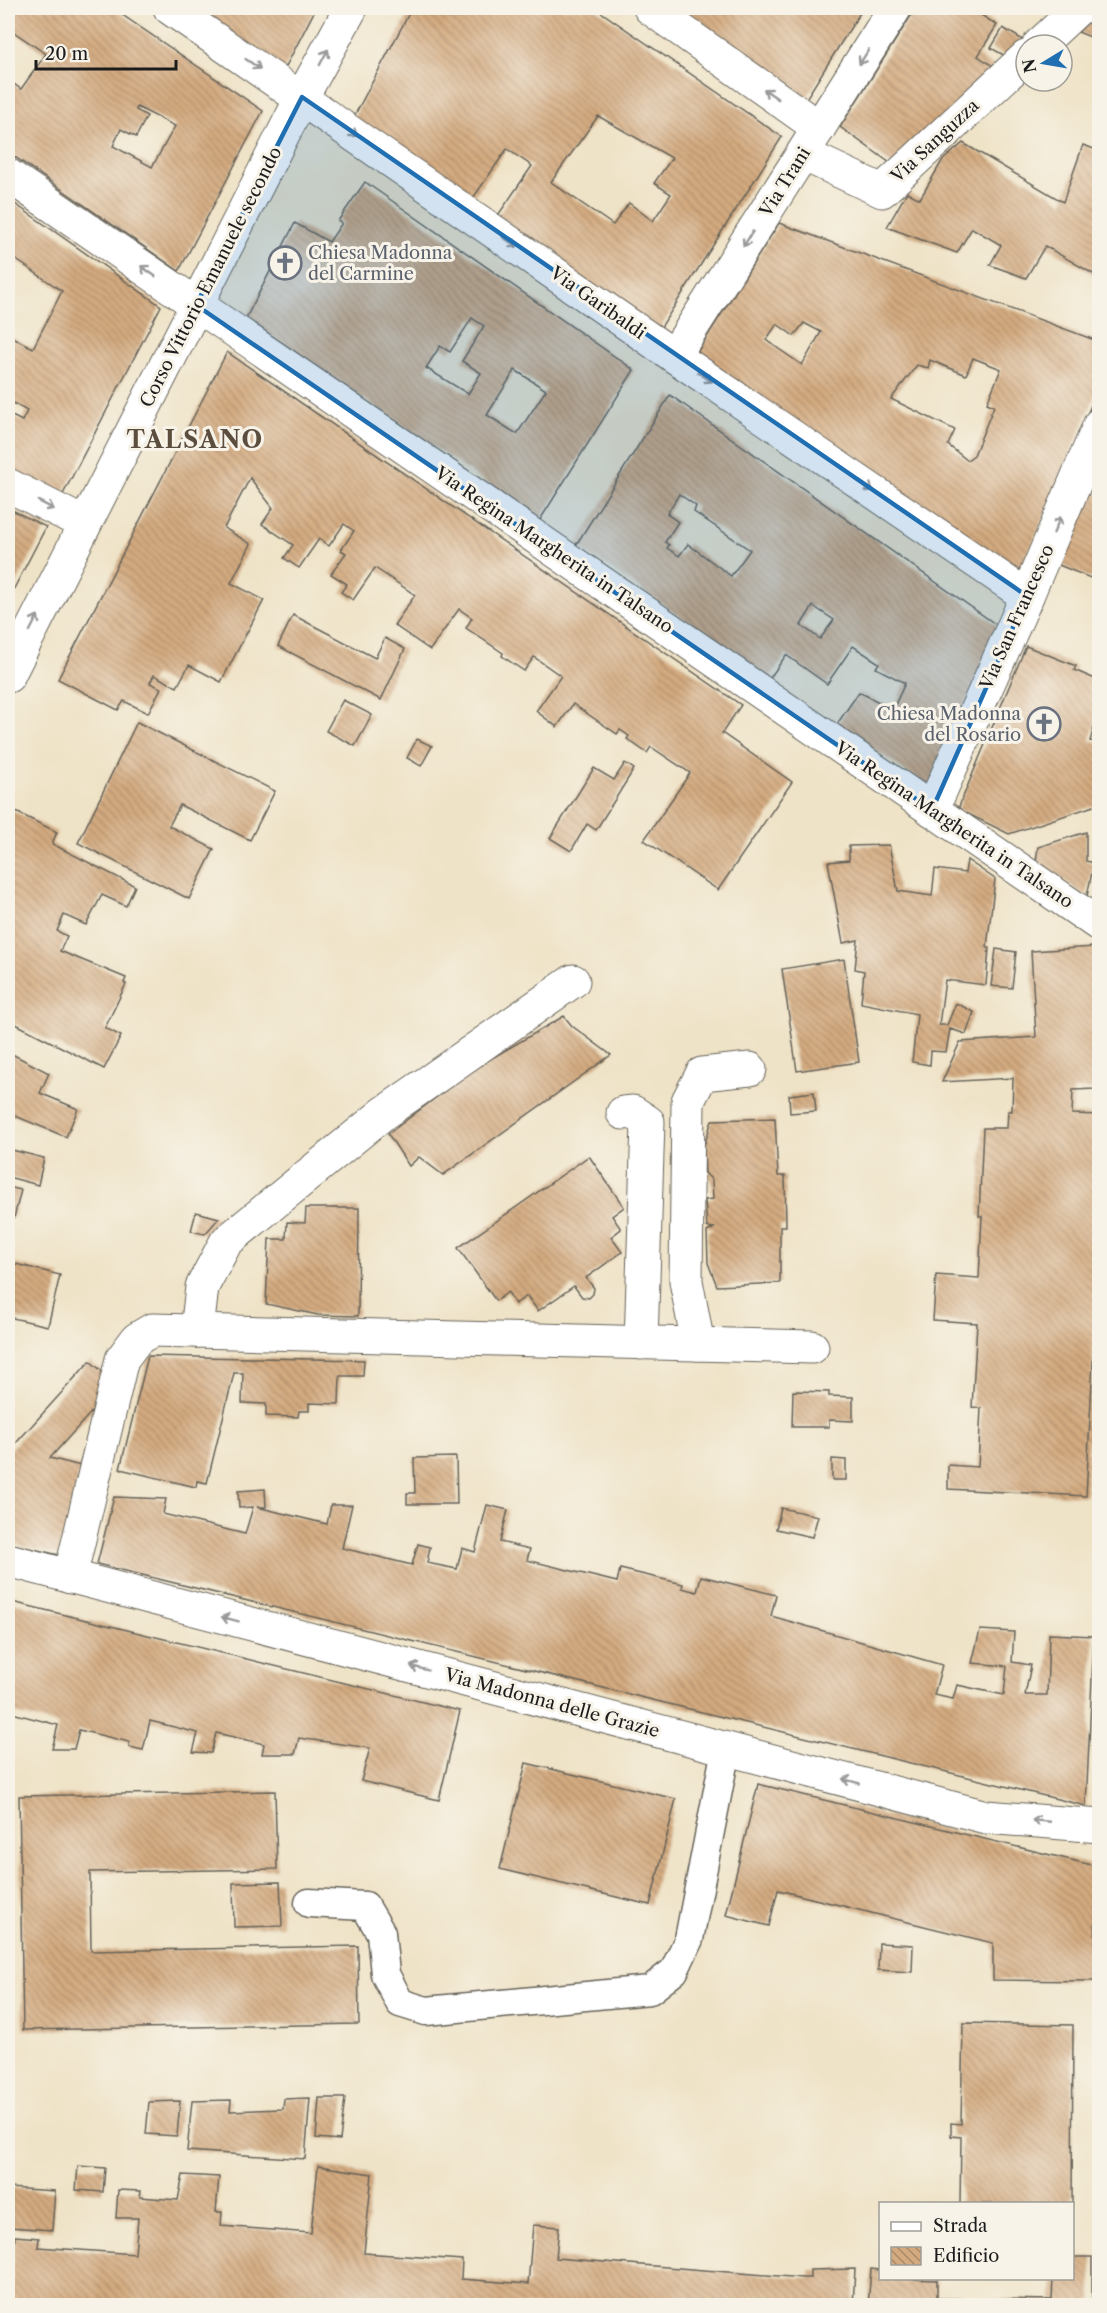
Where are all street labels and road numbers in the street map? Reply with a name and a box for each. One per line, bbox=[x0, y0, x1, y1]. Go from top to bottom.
street label: Via Sanguzza bbox=[886, 94, 984, 188]
street label: Corso Vittorio Emanuele secondo bbox=[135, 143, 287, 411]
street label: Via Trani bbox=[754, 143, 815, 222]
street label: Via Garibaldi bbox=[545, 261, 650, 344]
street label: Via Regina Margherita in Talsano bbox=[430, 461, 677, 638]
street label: Via San Francesco bbox=[975, 541, 1059, 694]
street label: Via Regina Margherita in Talsano bbox=[830, 736, 1077, 913]
street label: Via Madonna delle Grazie bbox=[441, 1663, 662, 1742]

